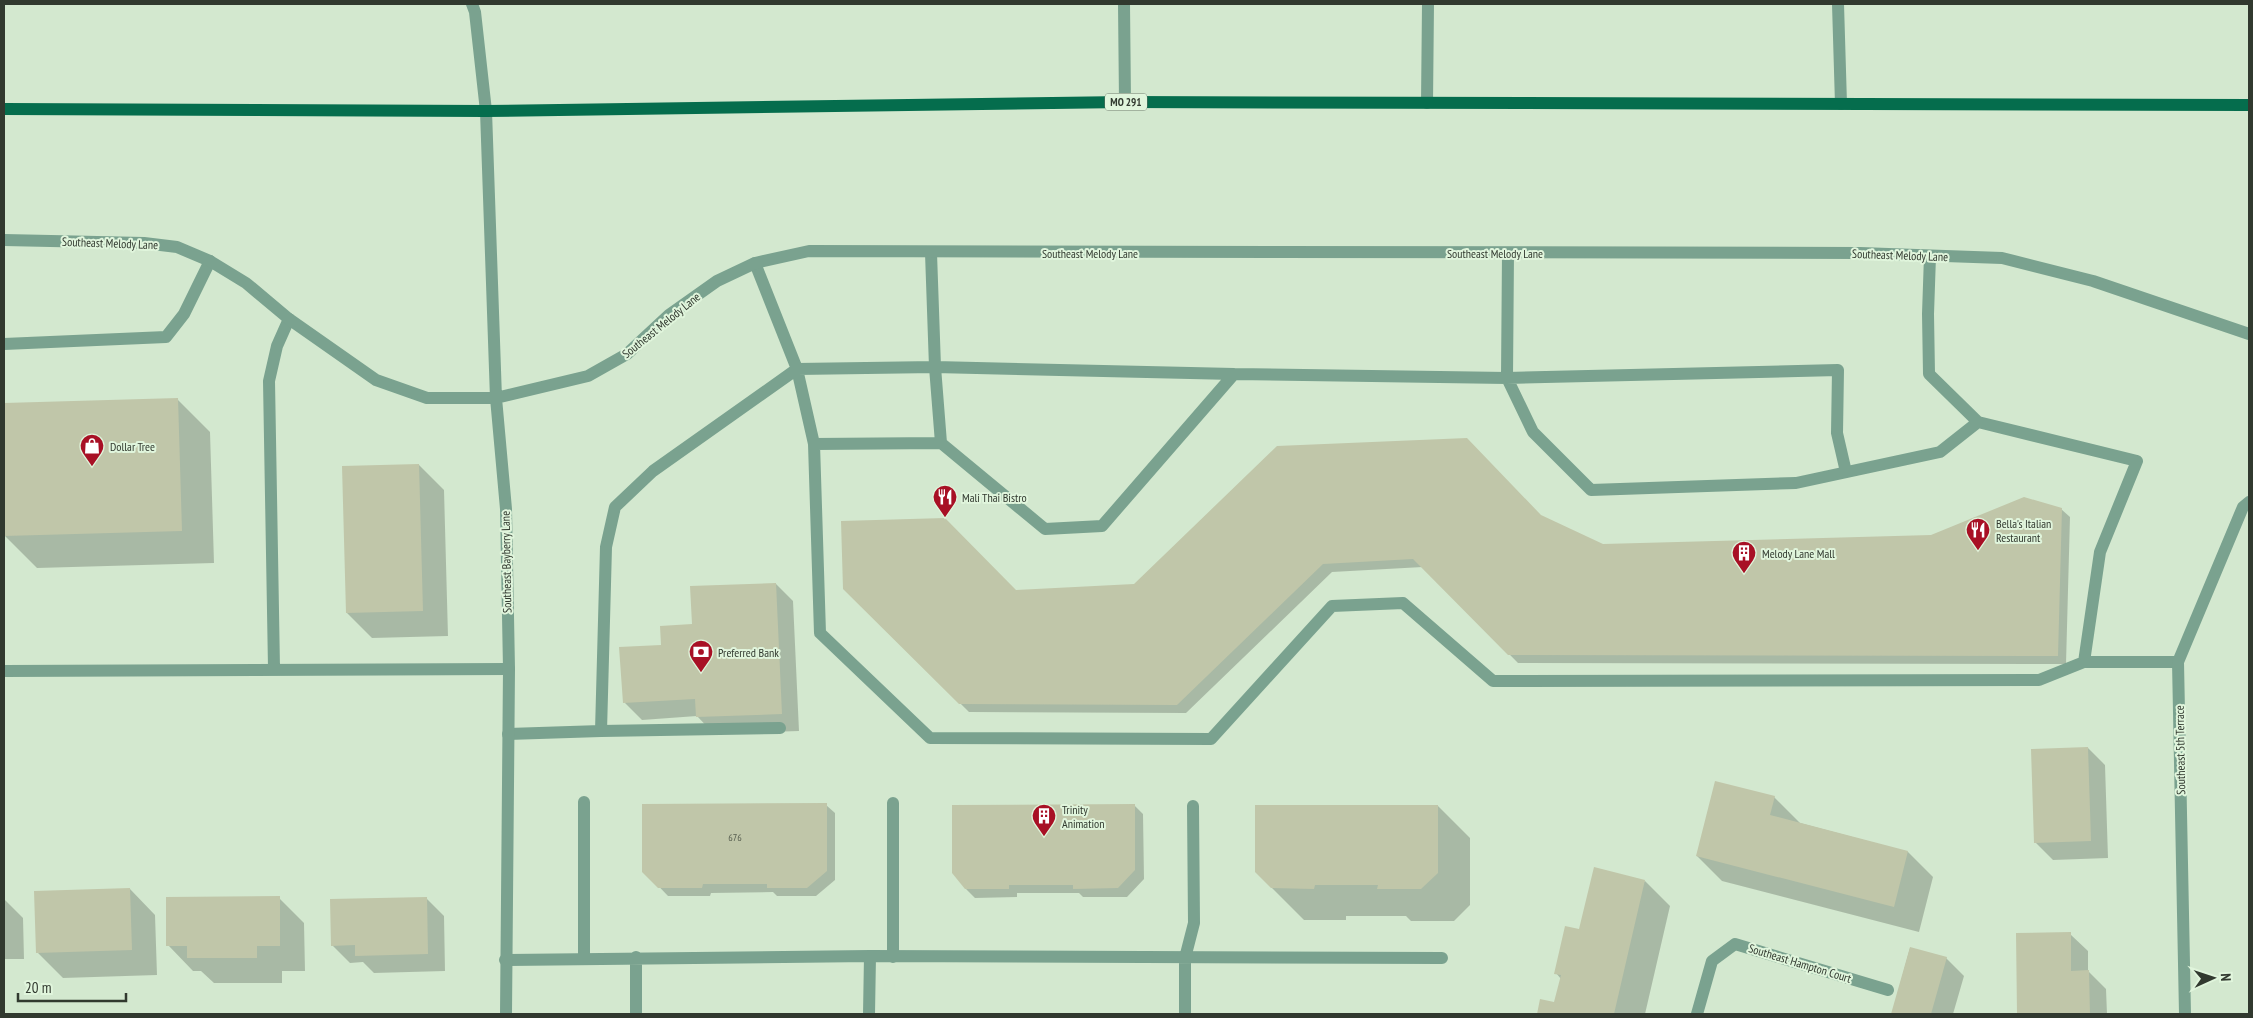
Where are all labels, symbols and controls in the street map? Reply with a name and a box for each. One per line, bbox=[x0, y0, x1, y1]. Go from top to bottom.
road number: MO 291 bbox=[1105, 94, 1147, 110]
street label: Southeast Melody Lane bbox=[62, 234, 158, 252]
street label: Southeast Melody Lane bbox=[1042, 246, 1138, 261]
street label: Southeast Melody Lane bbox=[1447, 246, 1543, 261]
street label: Southeast Melody Lane bbox=[1852, 246, 1948, 264]
street label: Southeast Melody Lane bbox=[619, 289, 703, 361]
shop icon: Dollar Tree bbox=[79, 433, 105, 467]
place label: Dollar Tree bbox=[110, 439, 155, 454]
restaurant icon: Mali Thai Bistro bbox=[932, 484, 958, 518]
place label: Mali Thai Bistro bbox=[962, 490, 1027, 505]
street label: Southeast Bayberry Lane bbox=[498, 511, 514, 613]
place label: Bella's Italian Restaurant bbox=[1996, 516, 2051, 545]
restaurant icon: Bella's Italian Restaurant bbox=[1965, 517, 1991, 551]
building icon: Melody Lane Mall bbox=[1731, 540, 1757, 574]
place label: Melody Lane Mall bbox=[1762, 546, 1835, 561]
bank icon: Preferred Bank bbox=[688, 639, 714, 673]
place label: Preferred Bank bbox=[718, 645, 779, 660]
street label: Southeast 5th Terrace bbox=[2172, 705, 2188, 795]
place label: Trinity Animation bbox=[1062, 802, 1105, 831]
building icon: Trinity Animation bbox=[1031, 803, 1057, 837]
house number: 676 bbox=[728, 831, 742, 844]
street label: Southeast Hampton Court bbox=[1747, 940, 1854, 986]
north arrow bbox=[2188, 953, 2238, 1003]
scale bar bbox=[18, 970, 125, 1002]
text: N bbox=[2217, 973, 2235, 982]
text: 20 m bbox=[25, 978, 51, 997]

